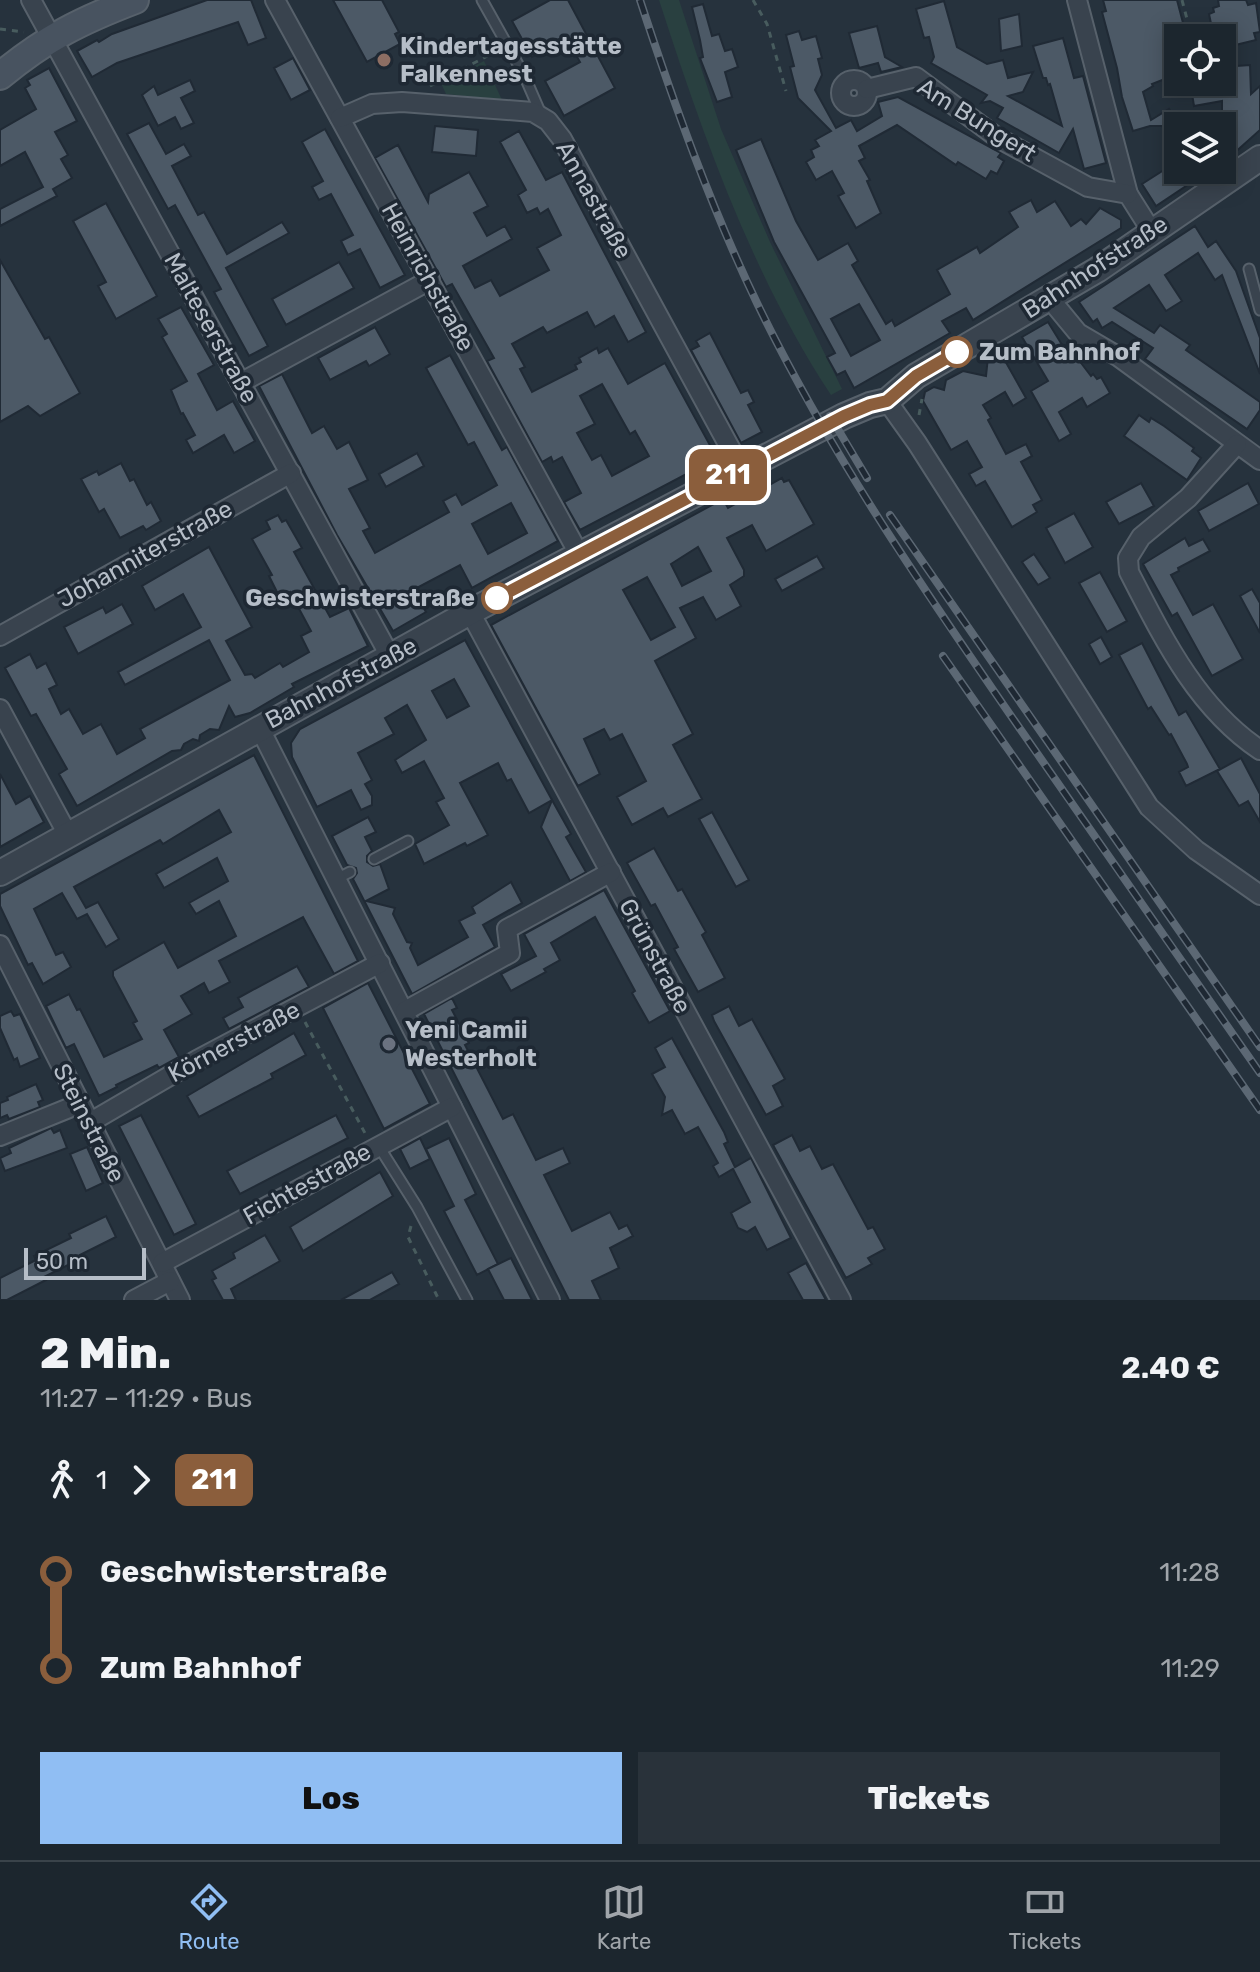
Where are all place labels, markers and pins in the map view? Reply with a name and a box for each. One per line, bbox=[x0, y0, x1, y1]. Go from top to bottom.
place label: Kindertagesstätte Falkennest bbox=[400, 32, 622, 88]
marker: Kindertagesstätte Falkennest bbox=[375, 51, 393, 69]
marker: Zum Bahnhof bbox=[942, 337, 972, 367]
place label: Zum Bahnhof bbox=[979, 338, 1140, 366]
marker: Geschwisterstraße bbox=[482, 583, 512, 613]
place label: Geschwisterstraße bbox=[245, 584, 475, 612]
place label: Yeni Camii Westerholt bbox=[405, 1016, 537, 1072]
marker: Yeni Camii Westerholt bbox=[380, 1035, 398, 1053]

